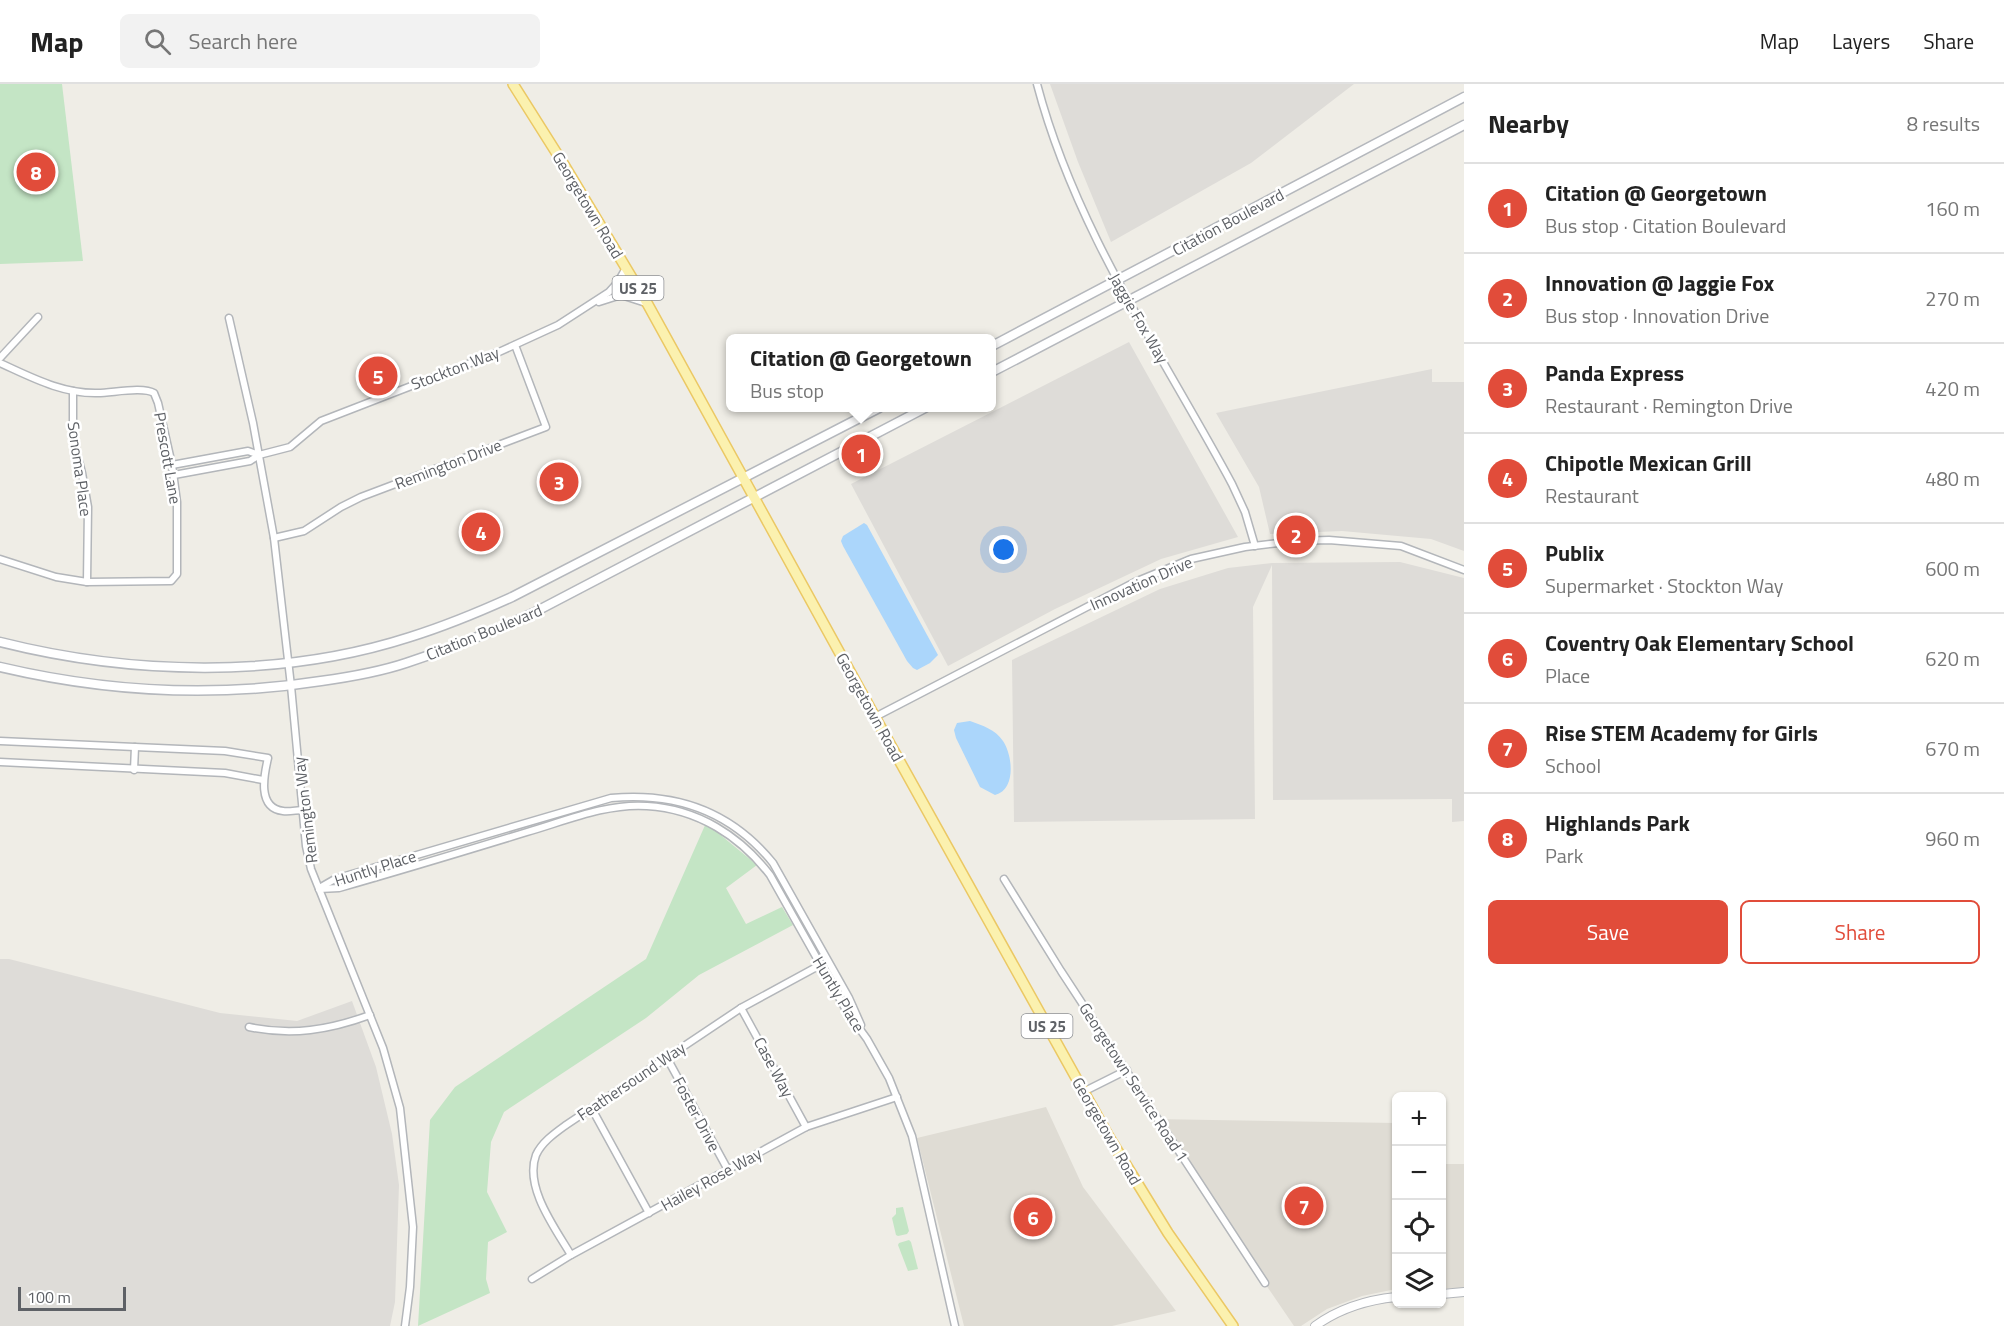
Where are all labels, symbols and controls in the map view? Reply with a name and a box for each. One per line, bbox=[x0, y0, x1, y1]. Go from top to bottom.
search box bbox=[120, 14, 540, 68]
text: Map bbox=[30, 20, 84, 63]
text: Search here bbox=[189, 24, 298, 58]
icon: search bbox=[141, 25, 174, 58]
text: Map bbox=[1760, 25, 1799, 57]
text: Layers bbox=[1832, 25, 1890, 57]
text: Share bbox=[1923, 25, 1974, 57]
text: Nearby bbox=[1488, 104, 1569, 143]
text: 8 results bbox=[1907, 108, 1980, 139]
street label: Georgetown Road bbox=[547, 147, 629, 263]
pin: 8 bbox=[16, 150, 56, 194]
text: Citation @ Georgetown bbox=[1545, 176, 1767, 210]
street label: Citation Boulevard bbox=[1168, 182, 1288, 262]
text: 1 bbox=[1502, 193, 1513, 224]
text: 160 m bbox=[1925, 193, 1980, 224]
text: Bus stop · Citation Boulevard bbox=[1545, 210, 1786, 241]
text: Innovation @ Jaggie Fox bbox=[1545, 266, 1774, 300]
street label: Jaggie Fox Way bbox=[1103, 268, 1175, 368]
road number: US 25 bbox=[612, 276, 664, 300]
text: 2 bbox=[1502, 283, 1513, 314]
text: 270 m bbox=[1925, 283, 1980, 314]
text: Bus stop · Innovation Drive bbox=[1545, 300, 1769, 331]
popup bbox=[726, 334, 996, 412]
street label: Stockton Way bbox=[407, 340, 503, 396]
text: Citation @ Georgetown bbox=[750, 341, 972, 375]
pin: 5 bbox=[358, 354, 398, 398]
text: Panda Express bbox=[1545, 356, 1684, 390]
text: 3 bbox=[1502, 373, 1513, 404]
text: 420 m bbox=[1925, 373, 1980, 404]
text: Bus stop bbox=[750, 375, 824, 406]
text: Restaurant · Remington Drive bbox=[1545, 390, 1793, 421]
street label: Prescott Lane bbox=[148, 410, 188, 506]
street label: Sonoma Place bbox=[61, 420, 99, 518]
pin: 1 bbox=[842, 432, 880, 476]
street label: Remington Drive bbox=[391, 433, 505, 495]
text: Chipotle Mexican Grill bbox=[1545, 446, 1752, 480]
pin: 3 bbox=[540, 460, 578, 504]
text: 4 bbox=[1502, 463, 1513, 494]
text: 480 m bbox=[1925, 463, 1980, 494]
text: Restaurant bbox=[1545, 480, 1639, 511]
pin: 4 bbox=[462, 510, 500, 554]
pin: 2 bbox=[1276, 512, 1316, 558]
your location bbox=[989, 535, 1018, 564]
text: Publix bbox=[1545, 536, 1604, 570]
street label: Innovation Drive bbox=[1086, 550, 1196, 616]
text: 5 bbox=[1502, 553, 1513, 584]
text: 600 m bbox=[1925, 553, 1980, 584]
text: Supermarket · Stockton Way bbox=[1545, 570, 1783, 601]
street label: Citation Boulevard bbox=[422, 598, 546, 666]
text: Coventry Oak Elementary School bbox=[1545, 626, 1854, 660]
text: 6 bbox=[1502, 643, 1513, 674]
text: 620 m bbox=[1925, 643, 1980, 674]
street label: Georgetown Road bbox=[830, 648, 910, 766]
text: Place bbox=[1545, 660, 1590, 691]
text: Rise STEM Academy for Girls bbox=[1545, 716, 1818, 750]
text: 7 bbox=[1502, 733, 1513, 764]
text: 670 m bbox=[1925, 733, 1980, 764]
text: School bbox=[1545, 750, 1601, 781]
street label: Remington Way bbox=[287, 755, 323, 865]
text: Highlands Park bbox=[1545, 806, 1690, 840]
text: 8 bbox=[1502, 823, 1513, 854]
text: 960 m bbox=[1925, 823, 1980, 854]
text: Park bbox=[1545, 840, 1583, 871]
street label: Huntly Place bbox=[331, 844, 419, 892]
button: Save bbox=[1488, 900, 1728, 964]
button: Share bbox=[1740, 900, 1980, 964]
street label: Huntly Place bbox=[807, 952, 871, 1036]
street label: Georgetown Service Road 1 bbox=[1073, 998, 1195, 1166]
road number: US 25 bbox=[1022, 1014, 1072, 1038]
street label: Case Way bbox=[748, 1033, 800, 1102]
street label: Feathersound Way bbox=[572, 1036, 690, 1126]
street label: Foster Drive bbox=[667, 1072, 727, 1156]
street label: Georgetown Road bbox=[1066, 1073, 1148, 1189]
map controls bbox=[1392, 1092, 1446, 1308]
button: + bbox=[1392, 1092, 1446, 1146]
street label: Hailey Rose Way bbox=[656, 1141, 766, 1217]
button: − bbox=[1392, 1146, 1446, 1200]
pin: 7 bbox=[1284, 1184, 1324, 1228]
pin: 6 bbox=[1014, 1194, 1052, 1240]
button: locate bbox=[1392, 1200, 1446, 1254]
button: layers bbox=[1392, 1254, 1446, 1308]
scale bar bbox=[18, 1284, 126, 1312]
text: 100 m bbox=[27, 1285, 71, 1309]

